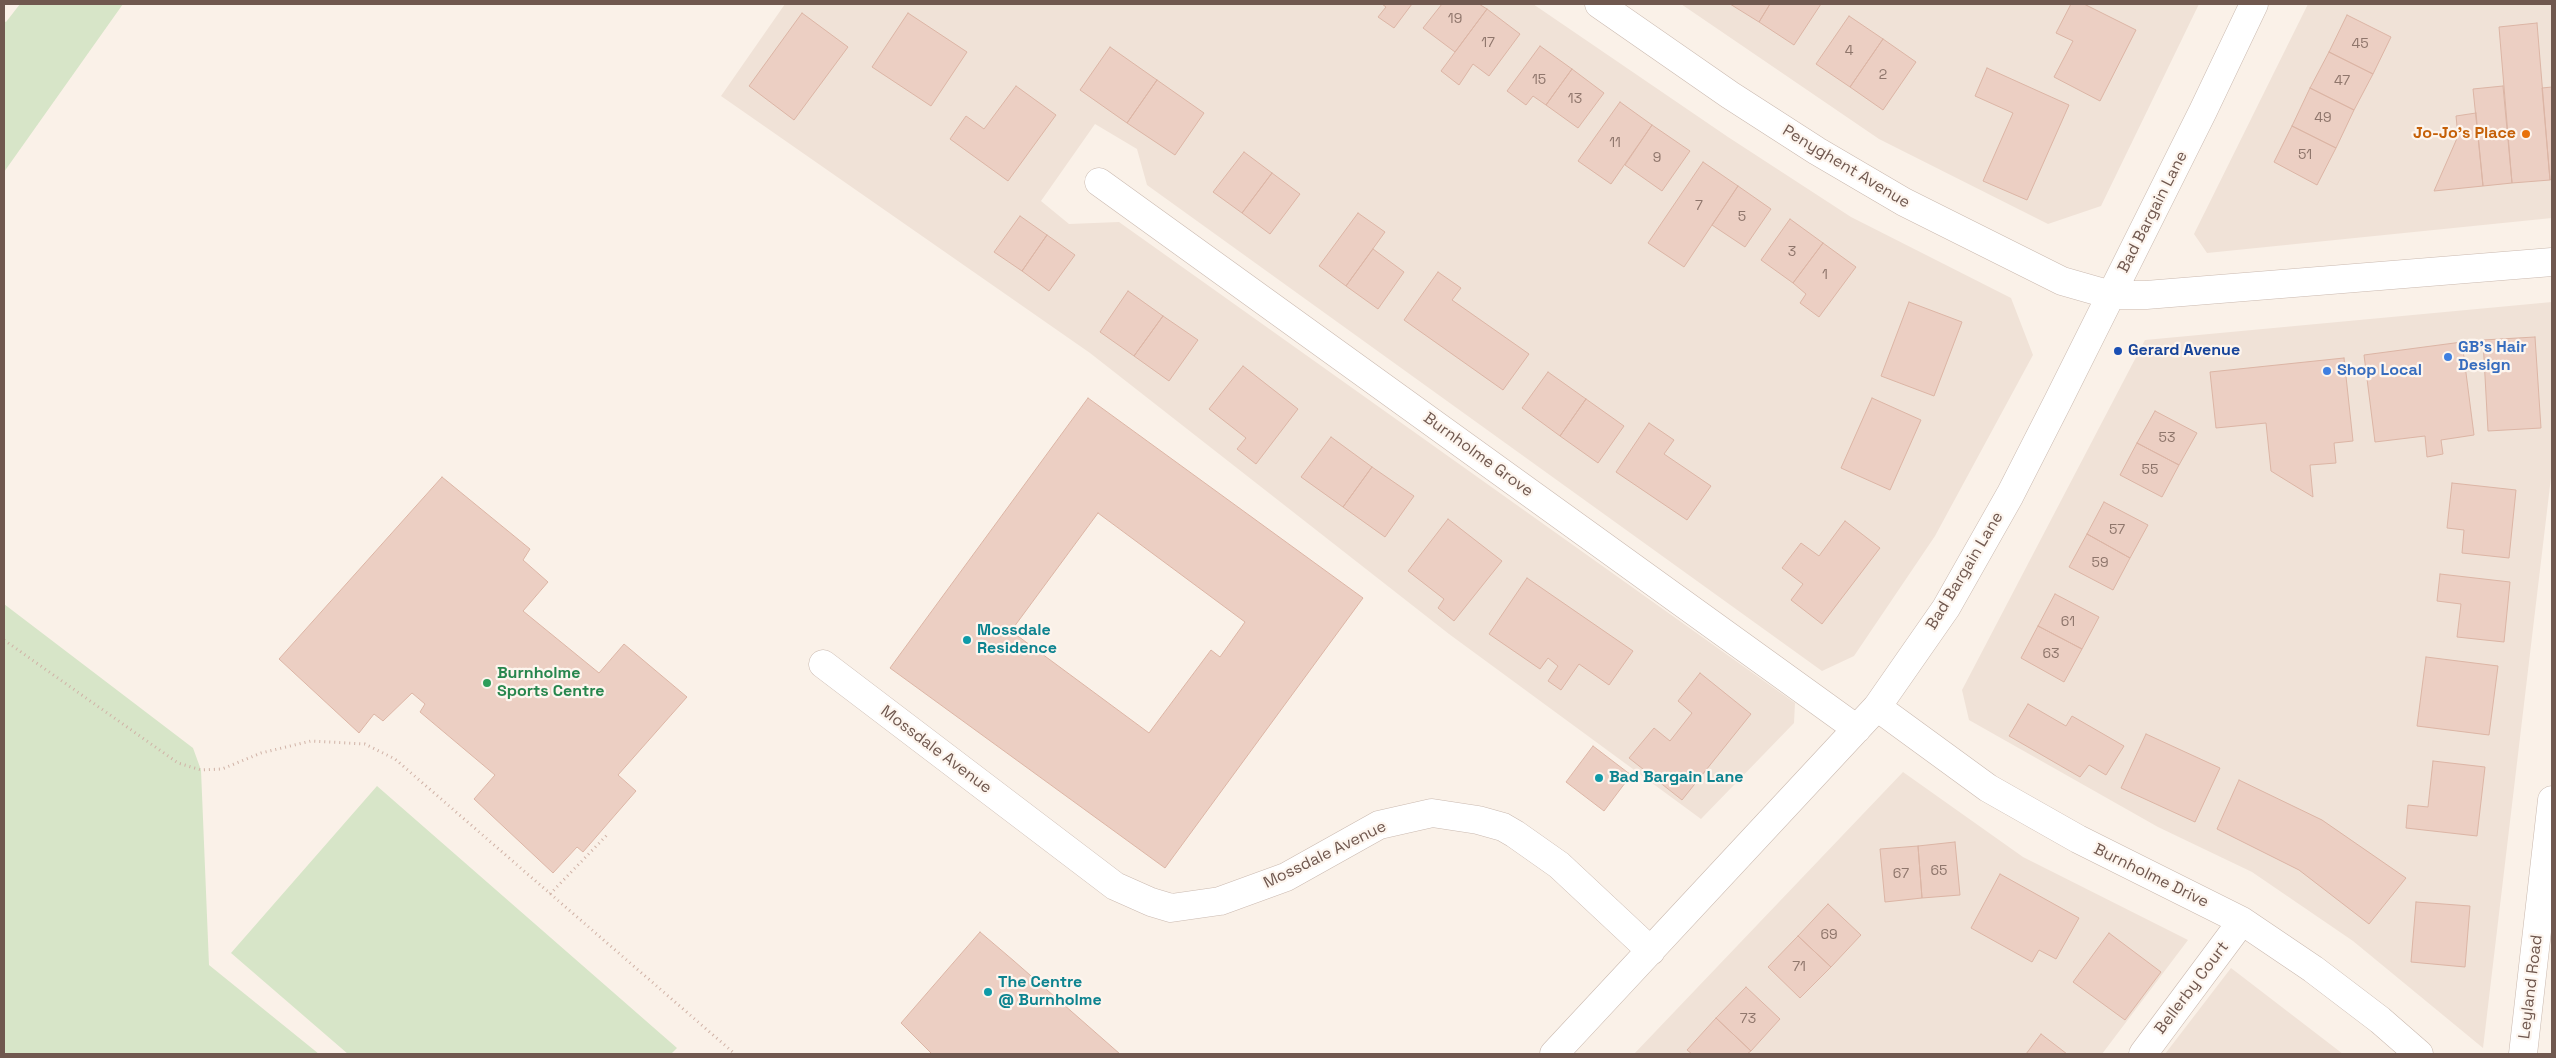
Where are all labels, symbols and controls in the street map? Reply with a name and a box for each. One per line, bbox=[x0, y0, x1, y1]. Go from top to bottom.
house number: 19 bbox=[1448, 11, 1462, 27]
house number: 17 bbox=[1481, 35, 1495, 51]
house number: 45 bbox=[2351, 36, 2369, 52]
house number: 4 bbox=[1845, 43, 1853, 59]
house number: 2 bbox=[1879, 67, 1887, 83]
house number: 15 bbox=[1532, 72, 1546, 88]
house number: 47 bbox=[2334, 73, 2350, 89]
house number: 13 bbox=[1568, 91, 1582, 107]
house number: 49 bbox=[2314, 110, 2332, 126]
street label: Penyghent Avenue bbox=[1779, 121, 1913, 213]
place label: Jo-Jo's Place bbox=[2413, 124, 2516, 144]
marker: Jo-Jo's Place bbox=[2520, 128, 2532, 140]
house number: 11 bbox=[1609, 135, 1621, 151]
house number: 51 bbox=[2298, 147, 2312, 163]
street label: Bad Bargain Lane bbox=[2114, 148, 2192, 276]
house number: 9 bbox=[1653, 150, 1661, 166]
house number: 7 bbox=[1695, 198, 1703, 214]
house number: 5 bbox=[1738, 209, 1746, 225]
house number: 3 bbox=[1788, 244, 1796, 260]
house number: 1 bbox=[1822, 267, 1828, 283]
place label: GB's Hair Design bbox=[2458, 338, 2527, 376]
place label: Gerard Avenue bbox=[2128, 341, 2240, 361]
marker: Gerard Avenue bbox=[2112, 345, 2124, 357]
marker: GB's Hair Design bbox=[2442, 351, 2454, 363]
place label: Shop Local bbox=[2337, 361, 2422, 381]
marker: Shop Local bbox=[2321, 365, 2333, 377]
street label: Burnholme Grove bbox=[1419, 409, 1537, 501]
house number: 53 bbox=[2159, 430, 2175, 446]
house number: 55 bbox=[2142, 462, 2158, 478]
street label: Bad Bargain Lane bbox=[1922, 509, 2008, 633]
house number: 57 bbox=[2109, 522, 2125, 538]
house number: 59 bbox=[2092, 555, 2108, 571]
house number: 61 bbox=[2061, 614, 2075, 630]
place label: Mossdale Residence bbox=[977, 621, 1057, 659]
marker: Mossdale Residence bbox=[961, 634, 973, 646]
house number: 63 bbox=[2042, 646, 2060, 662]
place label: Burnholme Sports Centre bbox=[497, 664, 605, 702]
marker: Burnholme Sports Centre bbox=[481, 677, 493, 689]
street label: Mossdale Avenue bbox=[877, 702, 995, 798]
place label: Bad Bargain Lane bbox=[1609, 768, 1744, 788]
marker: Bad Bargain Lane bbox=[1593, 772, 1605, 784]
street label: Mossdale Avenue bbox=[1261, 817, 1389, 893]
street label: Burnholme Drive bbox=[2090, 840, 2212, 912]
house number: 65 bbox=[1931, 863, 1947, 879]
house number: 67 bbox=[1893, 866, 1909, 882]
house number: 69 bbox=[1820, 927, 1838, 943]
street label: Leyland Road bbox=[2515, 934, 2547, 1040]
street label: Bellerby Court bbox=[2151, 938, 2233, 1038]
house number: 71 bbox=[1792, 959, 1806, 975]
place label: The Centre @ Burnholme bbox=[998, 973, 1102, 1011]
marker: The Centre @ Burnholme bbox=[982, 986, 994, 998]
house number: 73 bbox=[1740, 1011, 1756, 1027]

